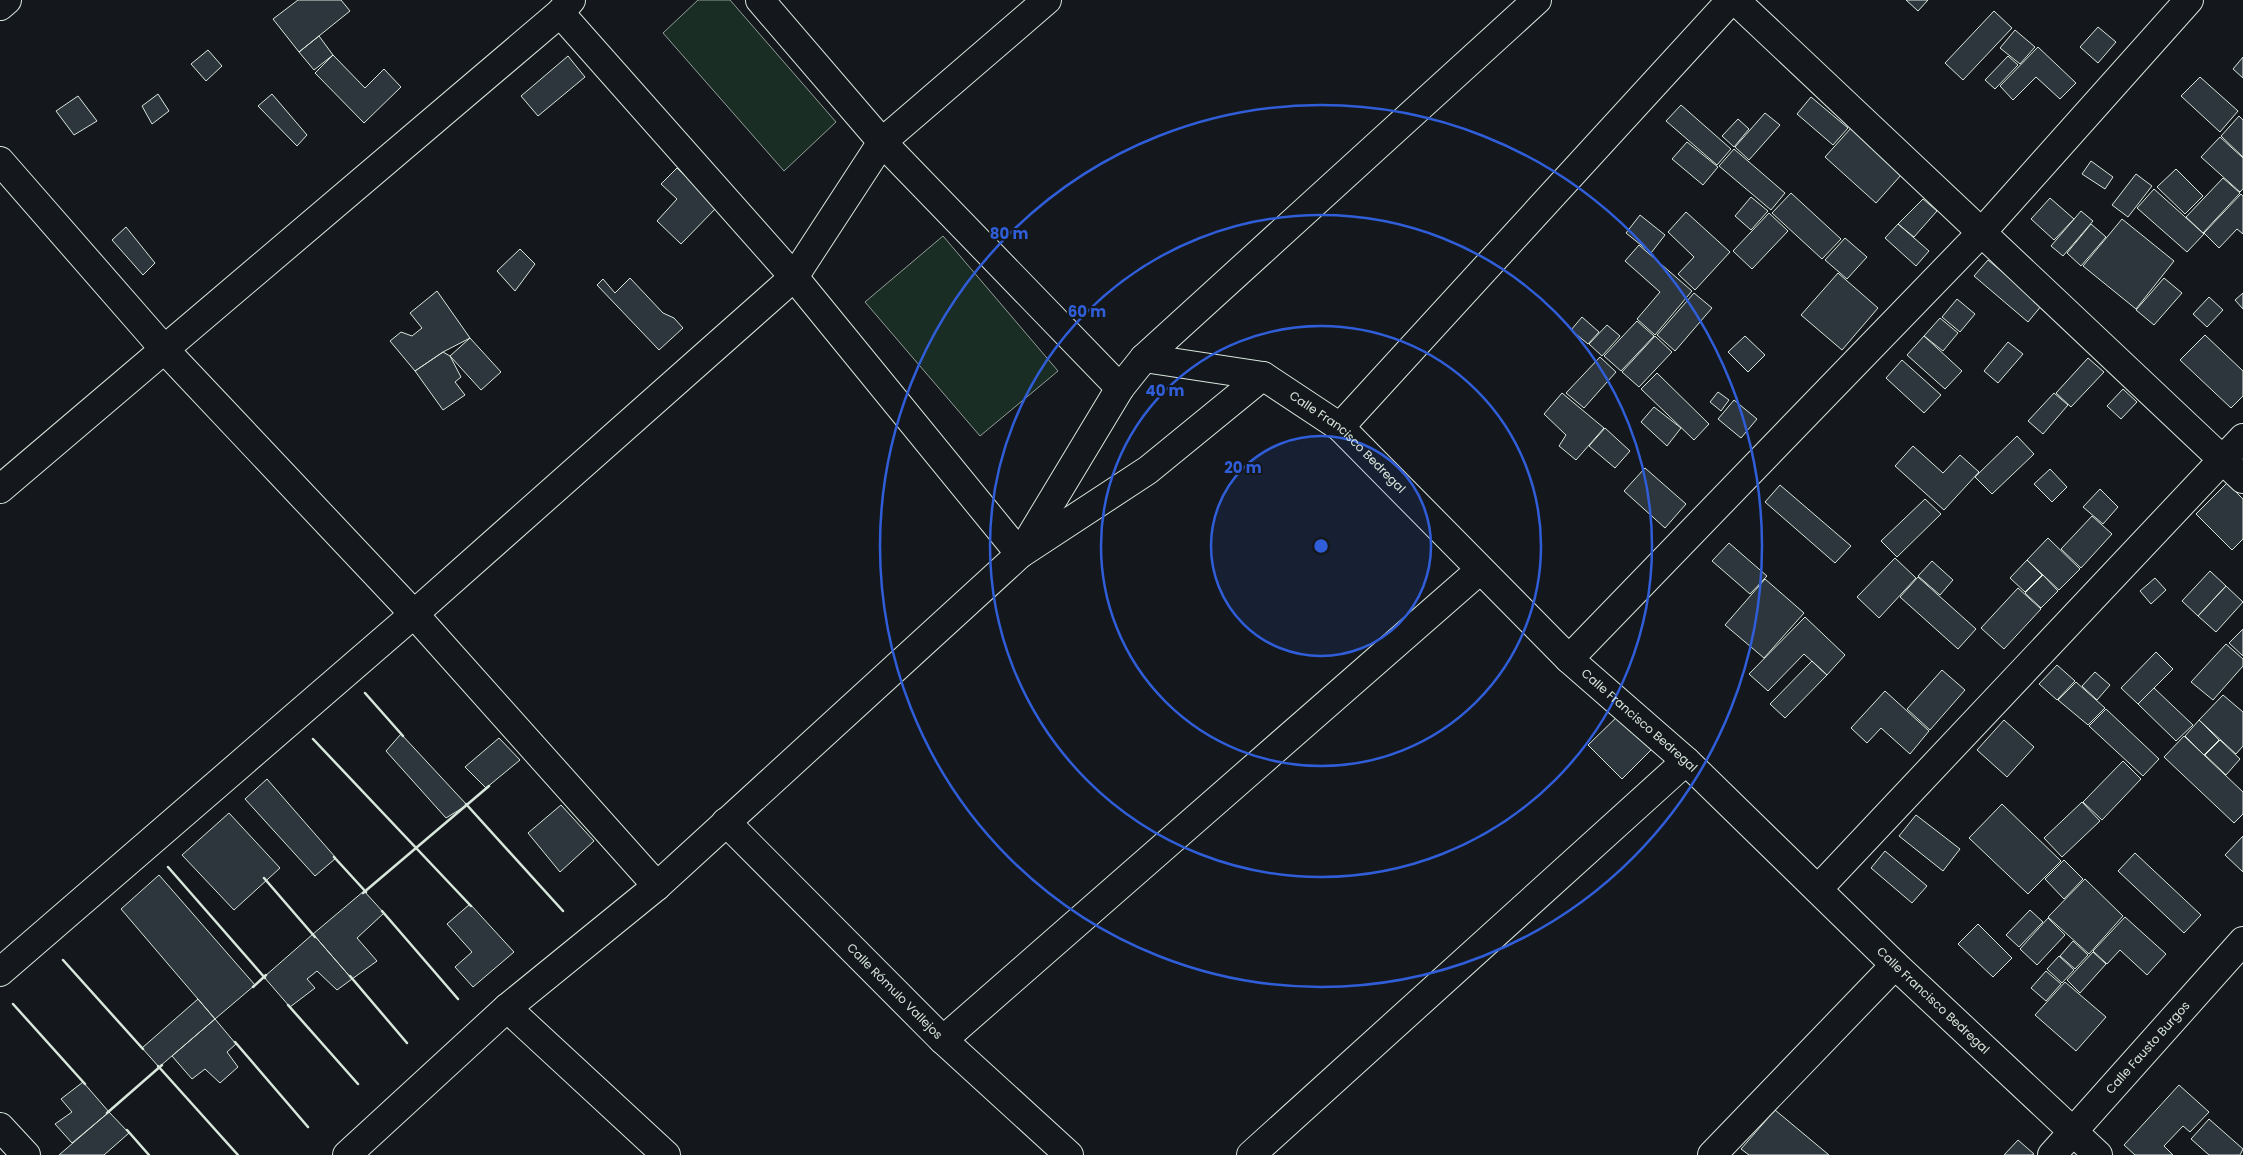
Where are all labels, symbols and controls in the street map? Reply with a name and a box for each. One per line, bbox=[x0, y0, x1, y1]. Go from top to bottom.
text: 80 m bbox=[990, 223, 1028, 244]
text: 60 m bbox=[1068, 301, 1106, 322]
text: 40 m bbox=[1145, 380, 1185, 401]
street label: Calle Francisco Bedregal bbox=[1286, 387, 1410, 497]
text: 20 m bbox=[1224, 457, 1262, 478]
centre of rings bbox=[1312, 537, 1330, 555]
street label: Calle Francisco Bedregal bbox=[1578, 665, 1701, 776]
street label: Calle Rómulo Vallejos bbox=[843, 939, 947, 1043]
street label: Calle Francisco Bedregal bbox=[1873, 943, 1994, 1057]
street label: Calle Fausto Burgos bbox=[2102, 997, 2193, 1097]

